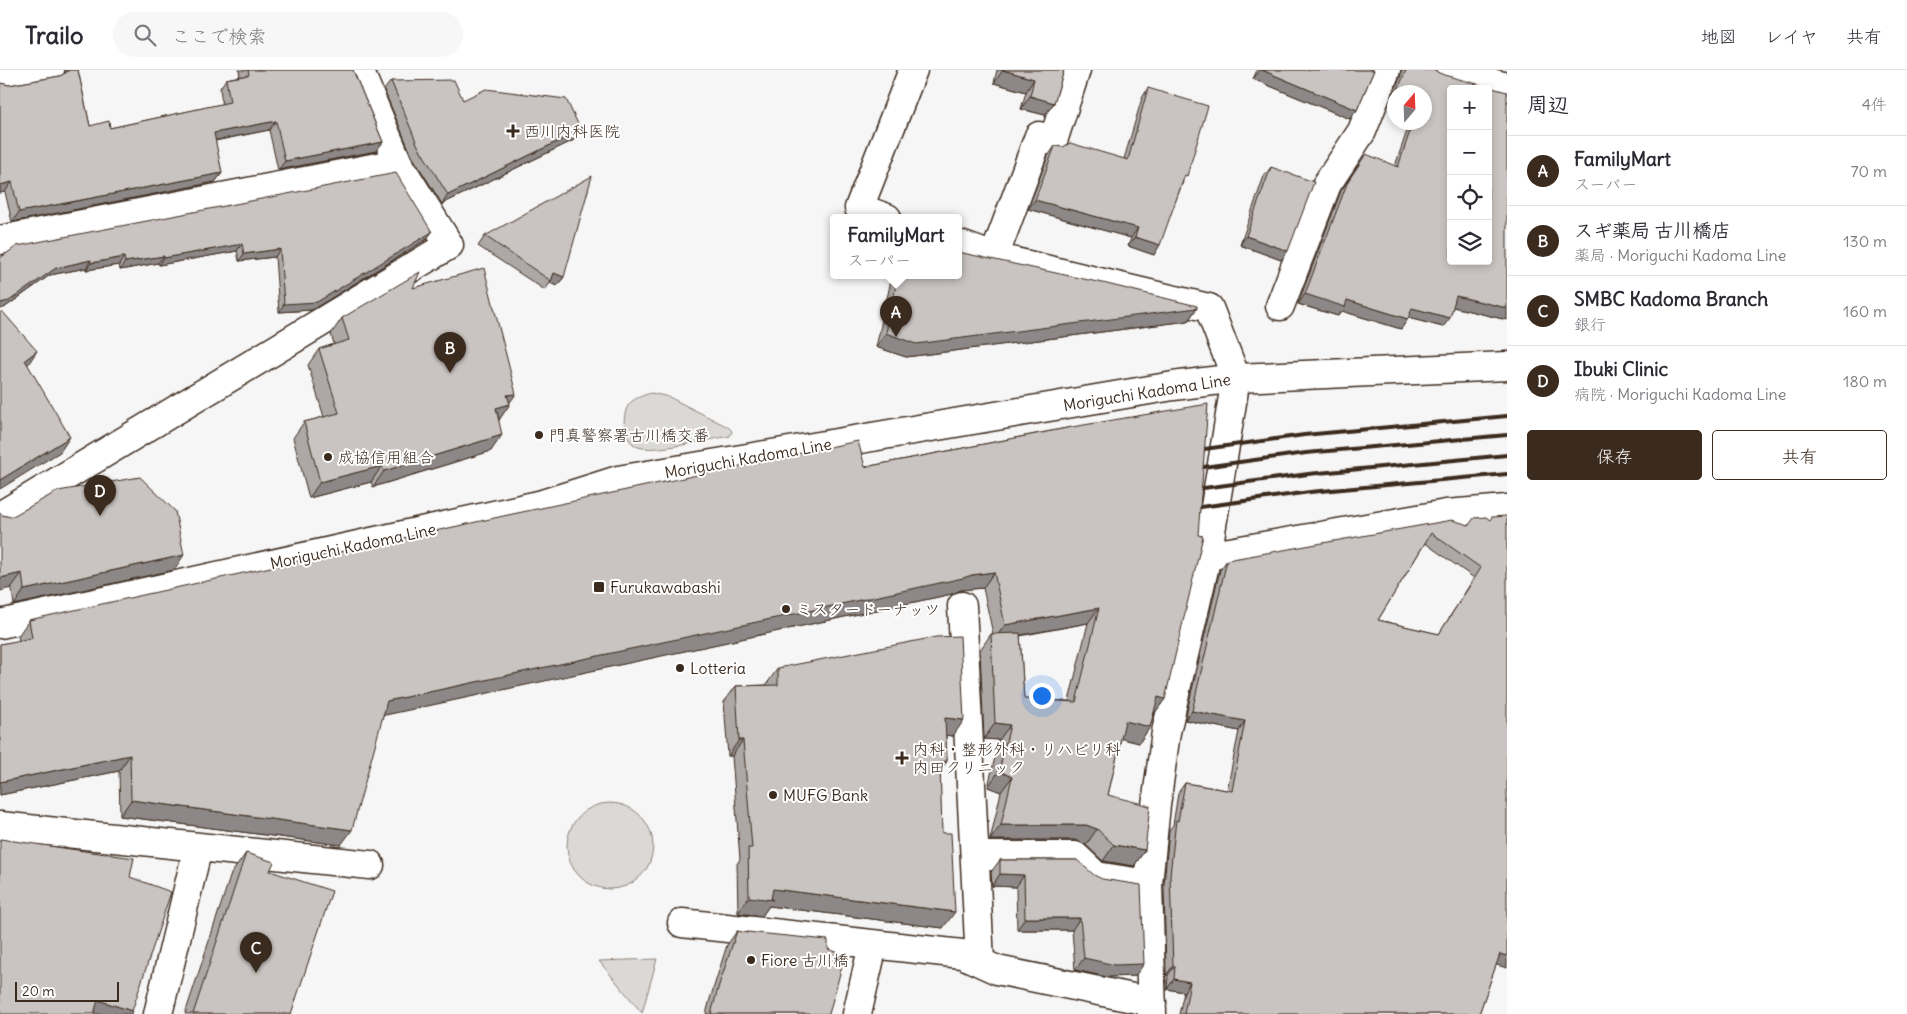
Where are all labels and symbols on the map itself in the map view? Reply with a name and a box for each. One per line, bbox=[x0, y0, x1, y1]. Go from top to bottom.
north arrow bbox=[1387, 85, 1432, 130]
place label: 西川内科医院 bbox=[524, 121, 620, 141]
marker: 西川内科医院 bbox=[506, 124, 520, 138]
pin: A bbox=[880, 296, 912, 337]
pin: B bbox=[434, 332, 466, 373]
street label: Moriguchi Kadoma Line bbox=[1062, 369, 1232, 415]
place label: 門真警察署古川橋交番 bbox=[549, 425, 709, 445]
marker: 門真警察署古川橋交番 bbox=[533, 429, 545, 441]
street label: Moriguchi Kadoma Line bbox=[663, 433, 833, 483]
place label: 成協信用組合 bbox=[338, 447, 434, 467]
marker: 成協信用組合 bbox=[322, 451, 334, 463]
pin: D bbox=[84, 475, 116, 516]
street label: Moriguchi Kadoma Line bbox=[268, 519, 438, 573]
place label: Furukawabashi bbox=[610, 577, 721, 597]
marker: Furukawabashi bbox=[592, 580, 606, 594]
place label: ミスタードーナッツ bbox=[796, 599, 940, 619]
marker: ミスタードーナッツ bbox=[780, 603, 792, 615]
place label: Lotteria bbox=[690, 658, 746, 678]
marker: Lotteria bbox=[674, 662, 686, 674]
your location bbox=[1029, 683, 1055, 709]
place label: 内科・整形外科・リハビリ科 内田クリニック bbox=[913, 739, 1121, 777]
marker: 内科・整形外科・リハビリ科 内田クリニック bbox=[895, 751, 909, 765]
place label: MUFG Bank bbox=[783, 785, 868, 805]
marker: MUFG Bank bbox=[767, 789, 779, 801]
pin: C bbox=[240, 932, 272, 973]
place label: Fiore 古川橋 bbox=[761, 950, 849, 970]
marker: Fiore 古川橋 bbox=[745, 954, 757, 966]
scale bar bbox=[15, 979, 119, 1002]

